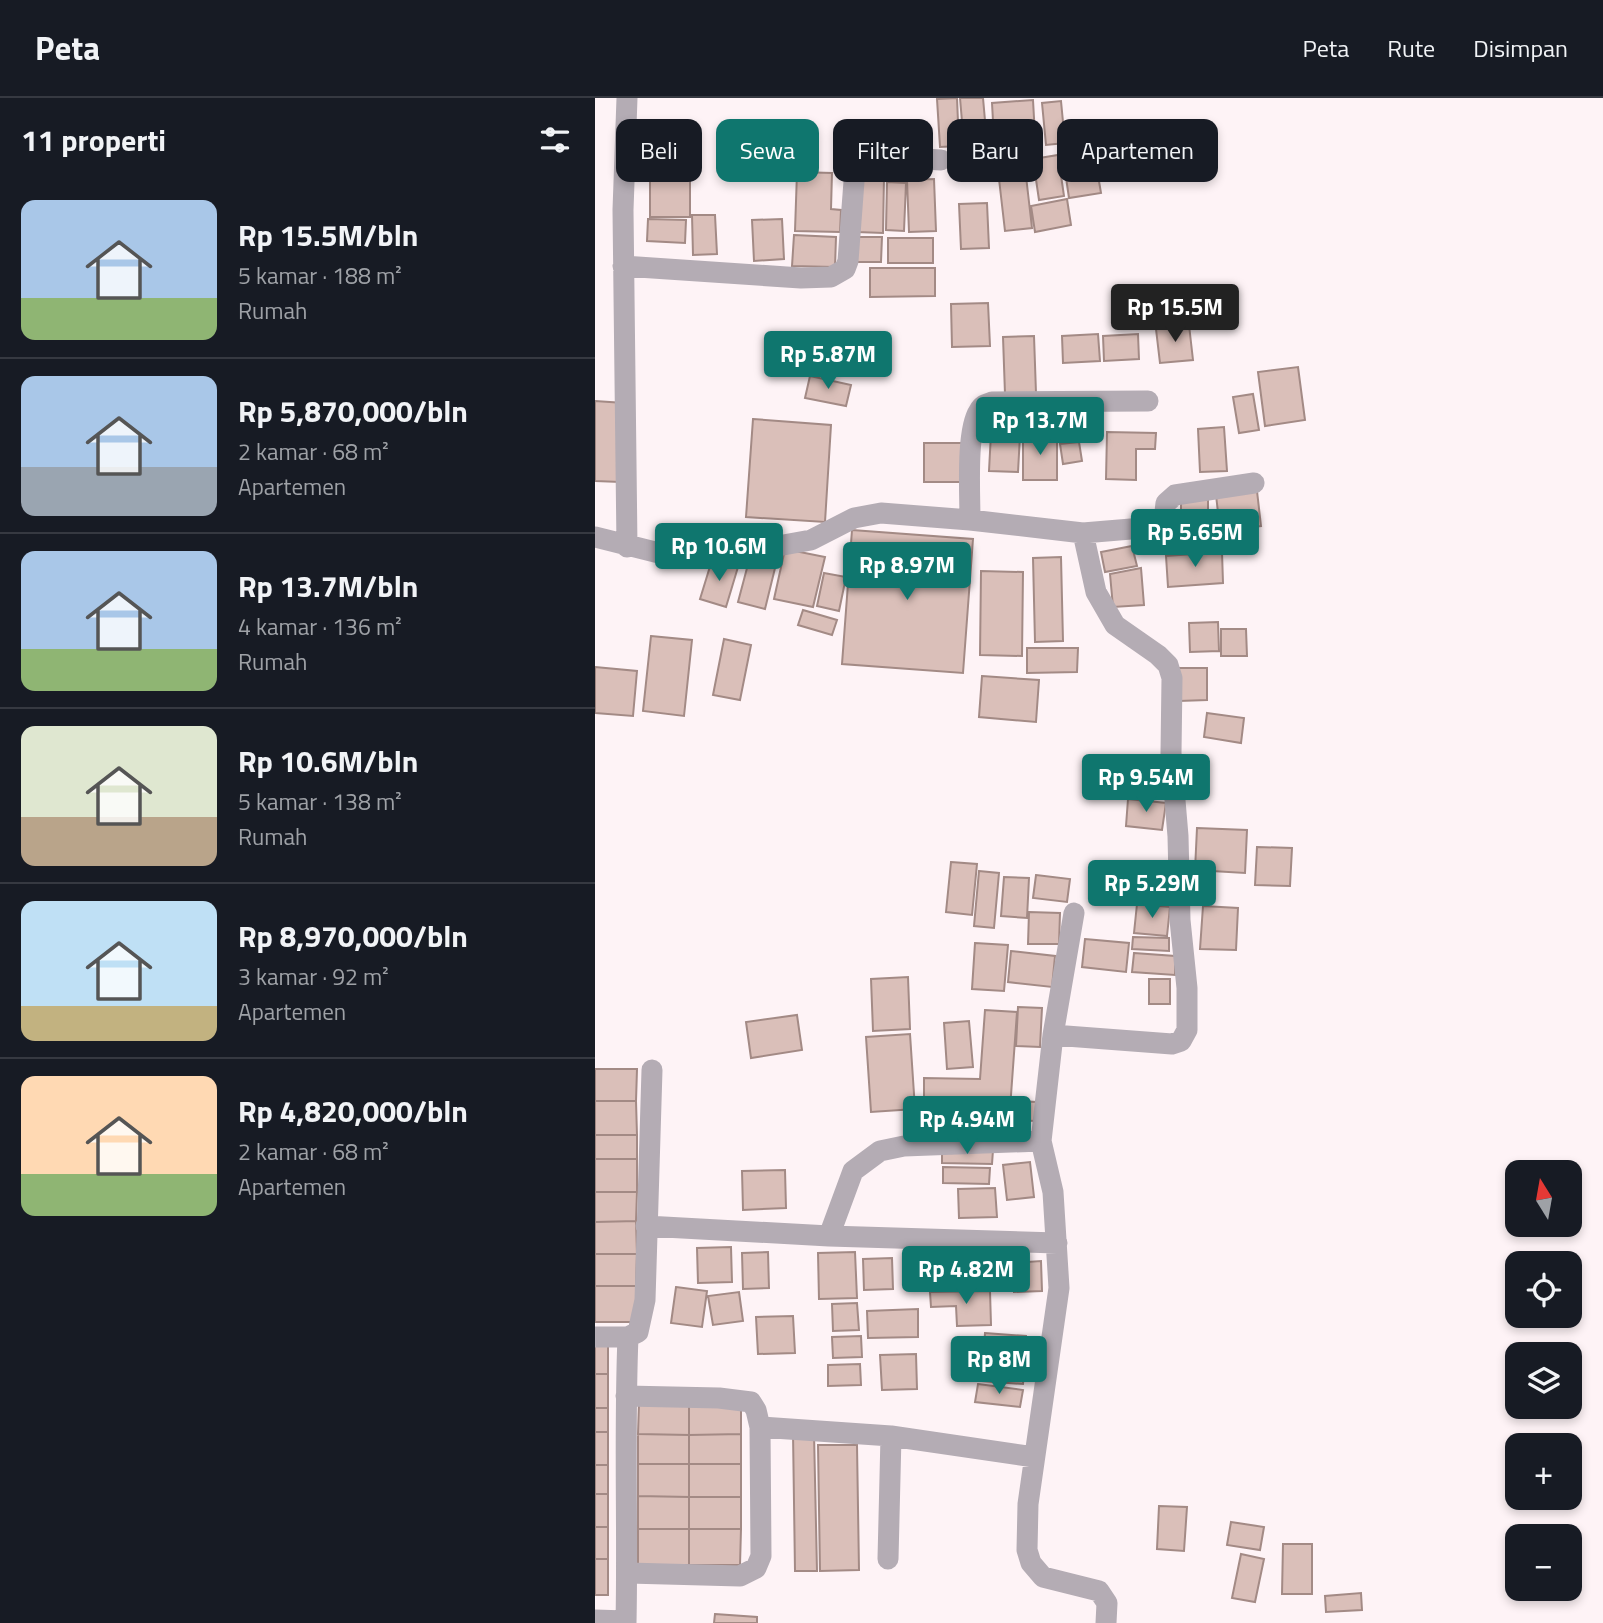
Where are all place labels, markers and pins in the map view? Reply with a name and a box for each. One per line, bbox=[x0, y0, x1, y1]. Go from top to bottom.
pin: Rp 15.5M bbox=[1103, 285, 1247, 344]
pin: Rp 5.87M bbox=[756, 331, 900, 391]
pin: Rp 13.7M bbox=[968, 398, 1112, 457]
pin: Rp 5.65M bbox=[1123, 510, 1267, 569]
pin: Rp 10.6M bbox=[647, 524, 791, 583]
pin: Rp 8.97M bbox=[835, 542, 979, 602]
pin: Rp 9.54M bbox=[1074, 754, 1218, 814]
pin: Rp 5.29M bbox=[1080, 860, 1224, 920]
pin: Rp 4.94M bbox=[895, 1096, 1039, 1156]
pin: Rp 4.82M bbox=[894, 1246, 1038, 1306]
pin: Rp 8M bbox=[950, 1336, 1048, 1396]

